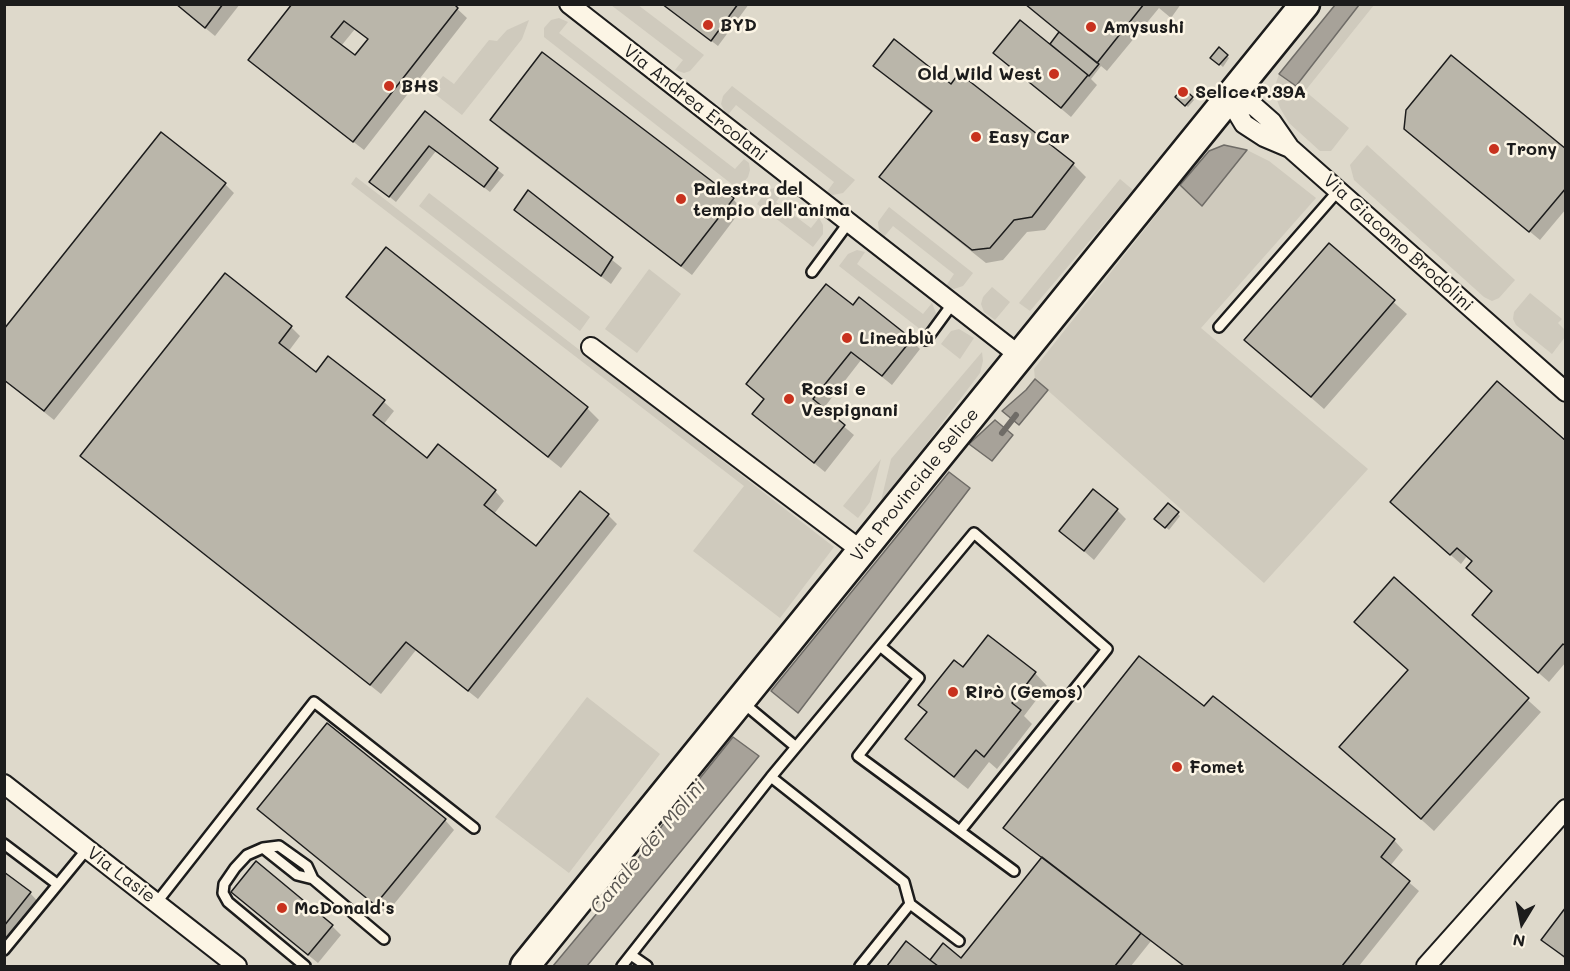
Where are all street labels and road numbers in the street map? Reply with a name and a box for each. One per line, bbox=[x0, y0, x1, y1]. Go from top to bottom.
street label: Via Andrea Ercolani bbox=[619, 40, 771, 166]
street label: Via Giacomo Brodolini bbox=[1318, 170, 1478, 316]
street label: Via Provinciale Selice bbox=[846, 404, 984, 566]
street label: Via Lasie bbox=[83, 842, 159, 908]

